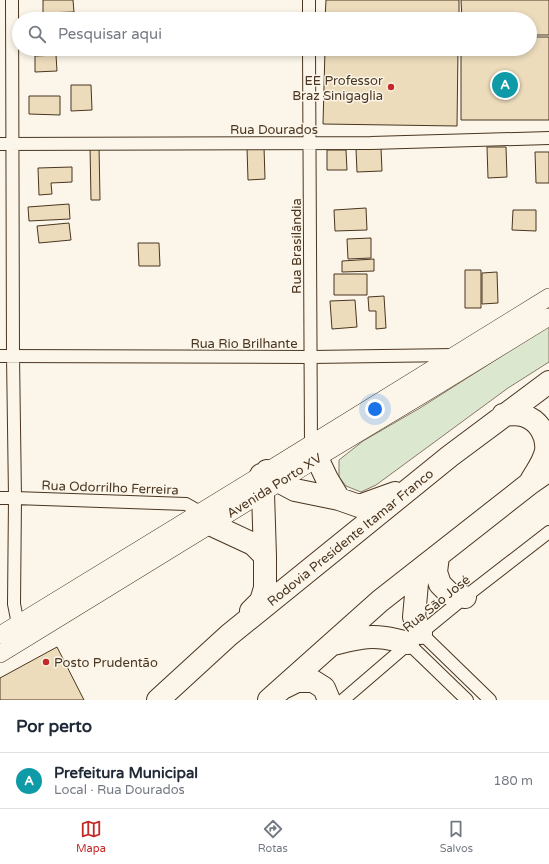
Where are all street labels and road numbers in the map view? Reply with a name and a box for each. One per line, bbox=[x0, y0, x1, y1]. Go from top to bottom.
street label: Rua Dourados bbox=[230, 122, 318, 138]
street label: Rua Brasilândia bbox=[289, 198, 305, 294]
street label: Rua Rio Brilhante bbox=[190, 336, 298, 352]
street label: Avenida Porto XV bbox=[224, 450, 325, 522]
street label: Rodovia Presidente Itamar Franco bbox=[264, 466, 437, 610]
street label: Rua Odorrilho Ferreira bbox=[41, 478, 179, 498]
street label: Rua São José bbox=[400, 572, 474, 636]

